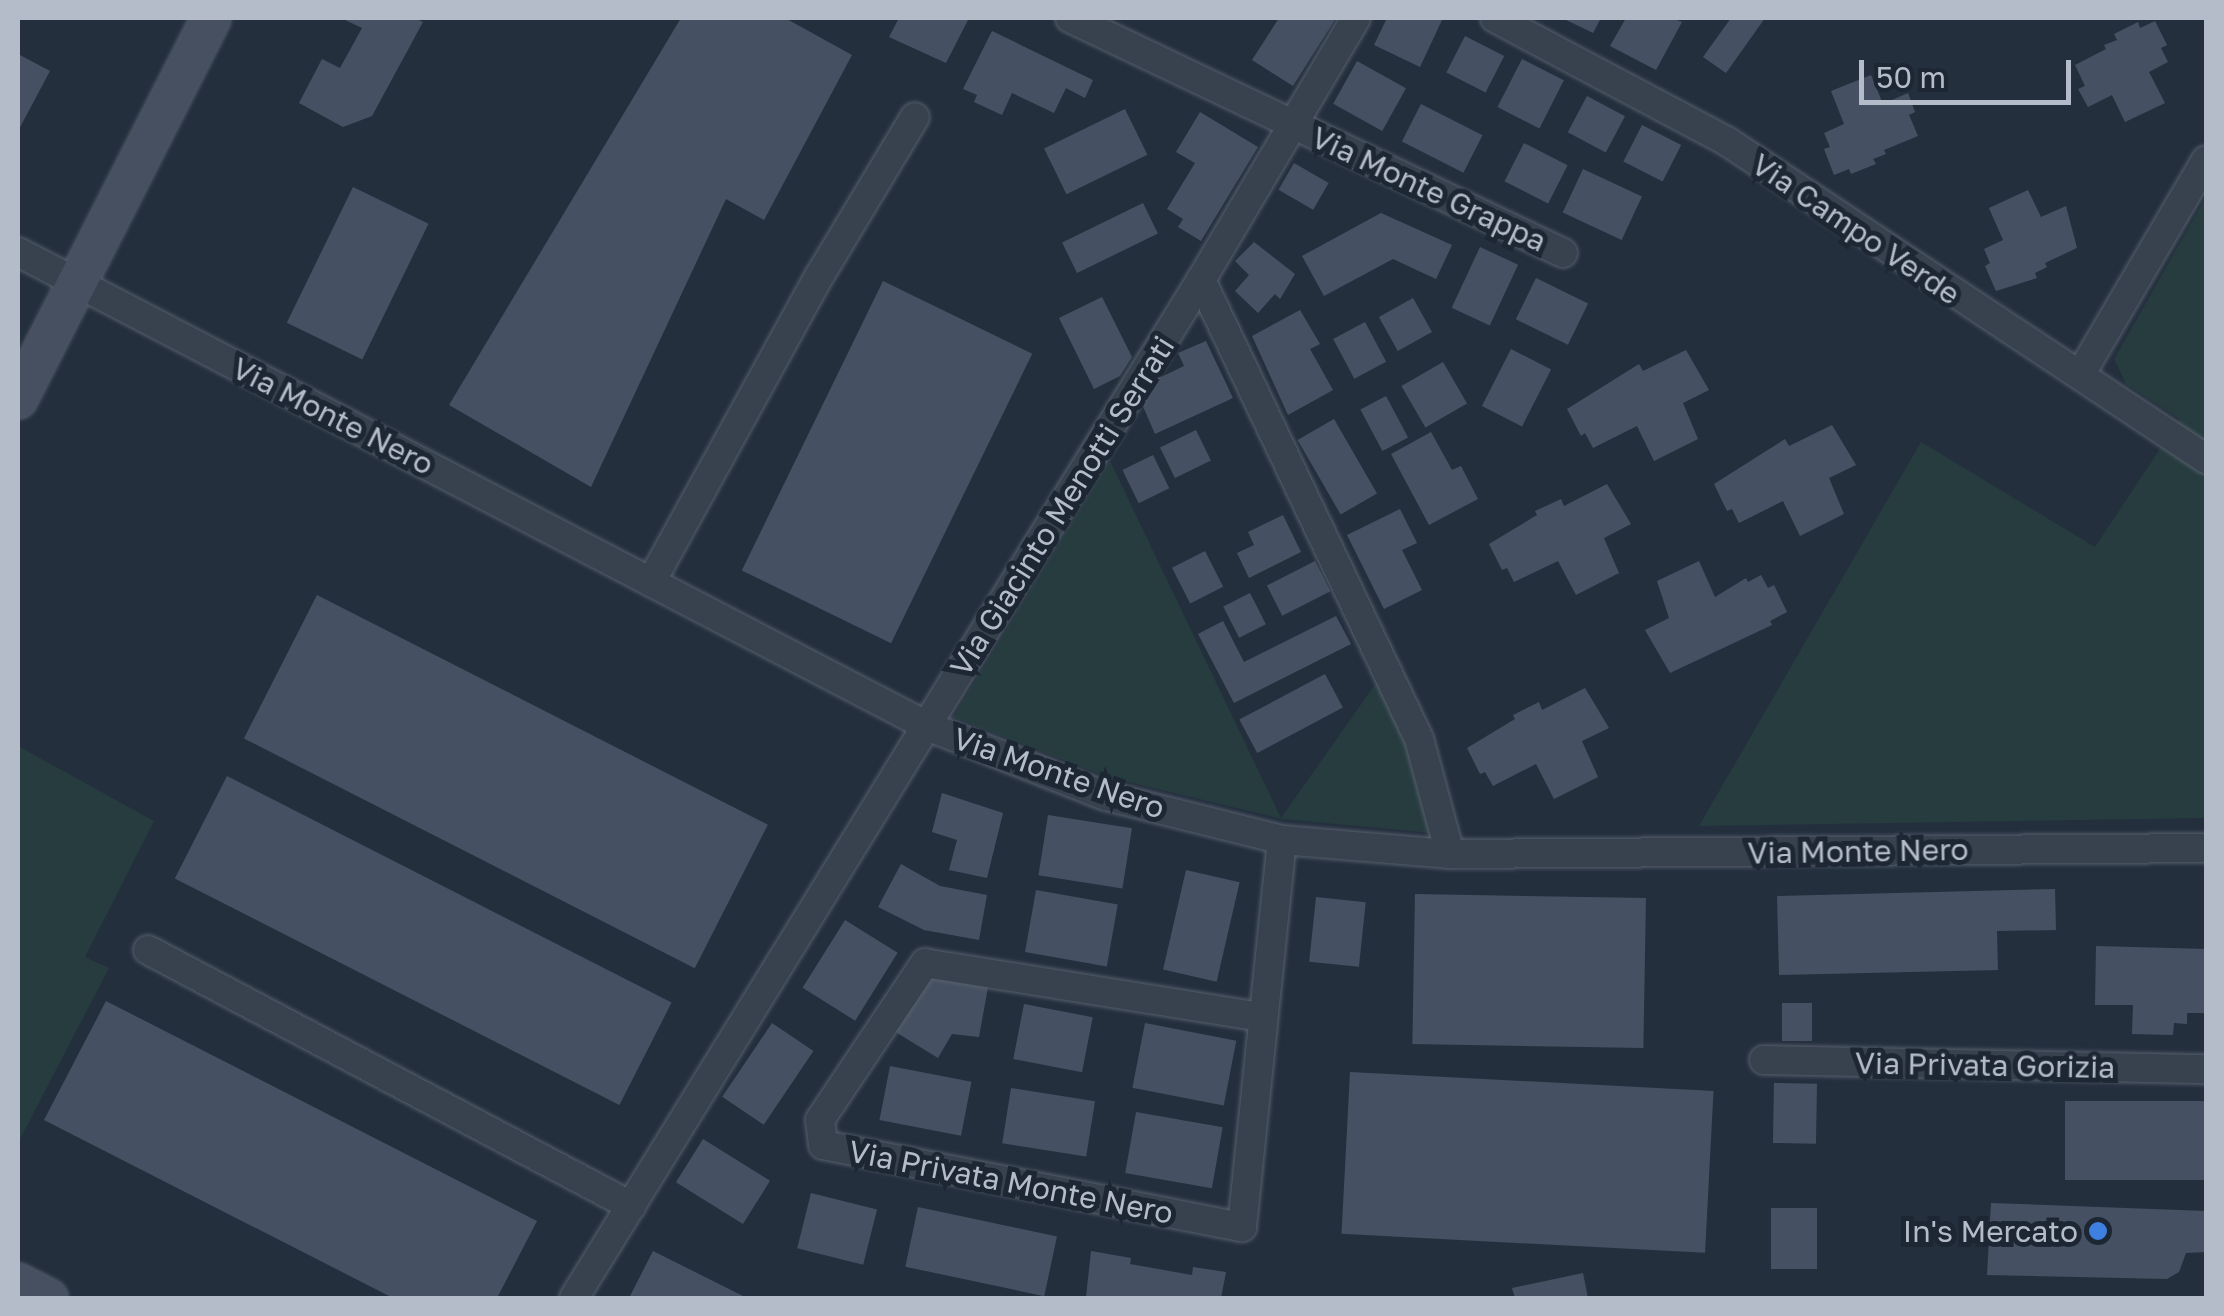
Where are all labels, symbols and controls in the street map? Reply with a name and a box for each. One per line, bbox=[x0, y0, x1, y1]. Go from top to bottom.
scale bar bbox=[1864, 40, 2076, 102]
text: 50 m bbox=[1876, 59, 1946, 95]
street label: Via Monte Grappa bbox=[1306, 119, 1552, 259]
street label: Via Campo Verde bbox=[1745, 146, 1967, 312]
street label: Via Giacinto Menotti Serrati bbox=[942, 329, 1182, 683]
street label: Via Monte Nero bbox=[226, 350, 440, 482]
street label: Via Monte Nero bbox=[949, 720, 1169, 826]
street label: Via Monte Nero bbox=[1747, 831, 1969, 871]
street label: Via Privata Gorizia bbox=[1855, 1045, 2115, 1085]
street label: Via Privata Monte Nero bbox=[846, 1133, 1176, 1231]
place label: In's Mercato bbox=[1903, 1213, 2078, 1249]
marker: In's Mercato bbox=[2087, 1220, 2109, 1242]

